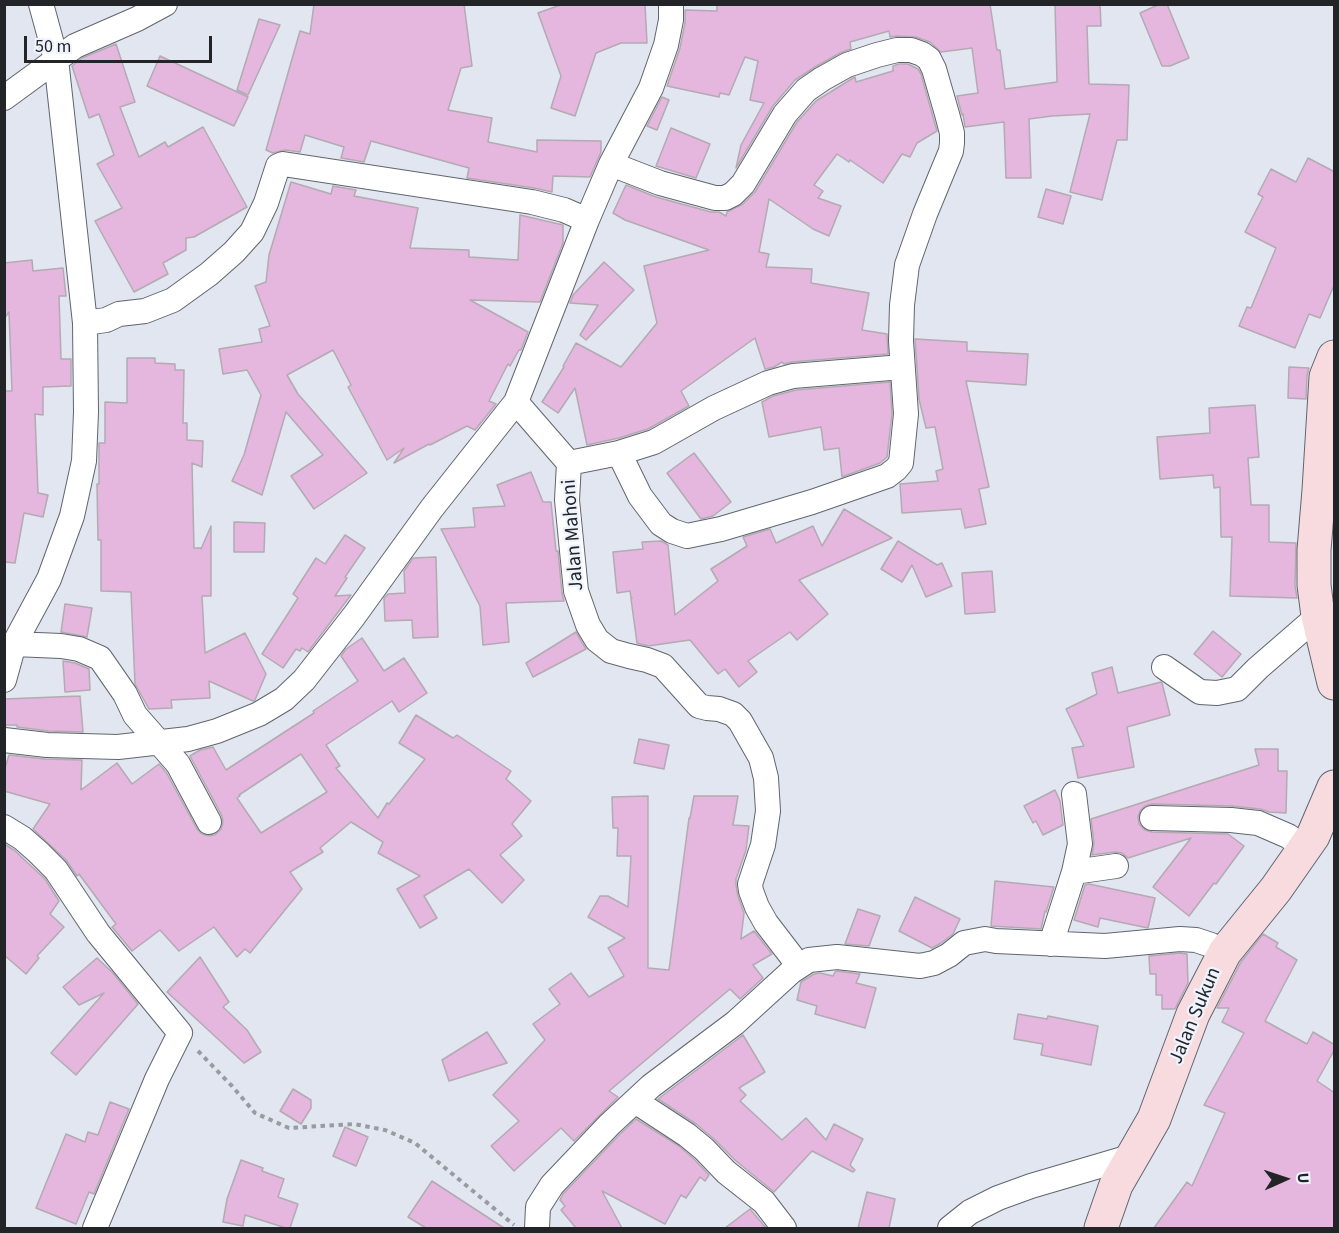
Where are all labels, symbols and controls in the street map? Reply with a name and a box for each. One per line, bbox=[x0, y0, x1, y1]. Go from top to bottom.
scale bar bbox=[27, 24, 214, 62]
text: 50 m bbox=[35, 34, 71, 59]
street label: Jalan Mahoni bbox=[558, 478, 590, 592]
street label: Jalan Sukun bbox=[1165, 964, 1227, 1068]
north arrow bbox=[1255, 1149, 1315, 1209]
text: U bbox=[1292, 1172, 1314, 1184]

